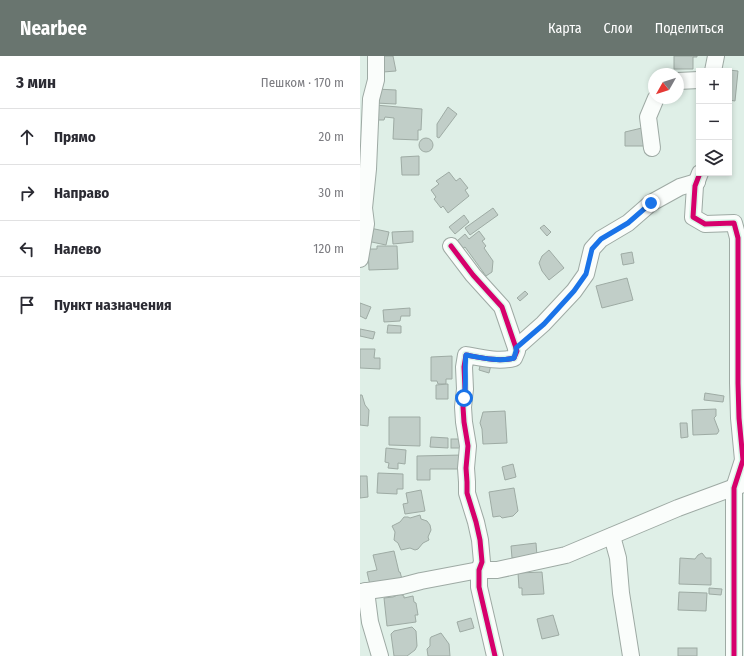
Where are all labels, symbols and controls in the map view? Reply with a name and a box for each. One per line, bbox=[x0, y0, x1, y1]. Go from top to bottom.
text: Nearbee bbox=[20, 17, 87, 40]
text: Карта bbox=[548, 20, 582, 37]
text: Слои bbox=[604, 20, 633, 37]
text: Поделиться bbox=[655, 20, 724, 37]
north arrow bbox=[648, 68, 684, 104]
map controls bbox=[696, 68, 732, 176]
button: + bbox=[696, 68, 732, 104]
text: 3 мин bbox=[16, 72, 56, 93]
text: Пешком · 170 m bbox=[261, 75, 344, 90]
button: − bbox=[696, 104, 732, 140]
icon: ahead bbox=[16, 126, 38, 148]
text: Прямо bbox=[54, 128, 96, 146]
text: 20 m bbox=[318, 129, 344, 144]
button: layers bbox=[696, 140, 732, 176]
icon: right bbox=[16, 182, 38, 204]
text: Направо bbox=[54, 184, 109, 202]
text: 30 m bbox=[318, 185, 344, 200]
route end bbox=[642, 194, 660, 212]
icon: left bbox=[16, 238, 38, 260]
text: Налево bbox=[54, 240, 101, 258]
text: 120 m bbox=[313, 241, 344, 256]
icon: arrive bbox=[16, 294, 38, 316]
text: Пункт назначения bbox=[54, 296, 172, 314]
route start bbox=[455, 389, 473, 407]

